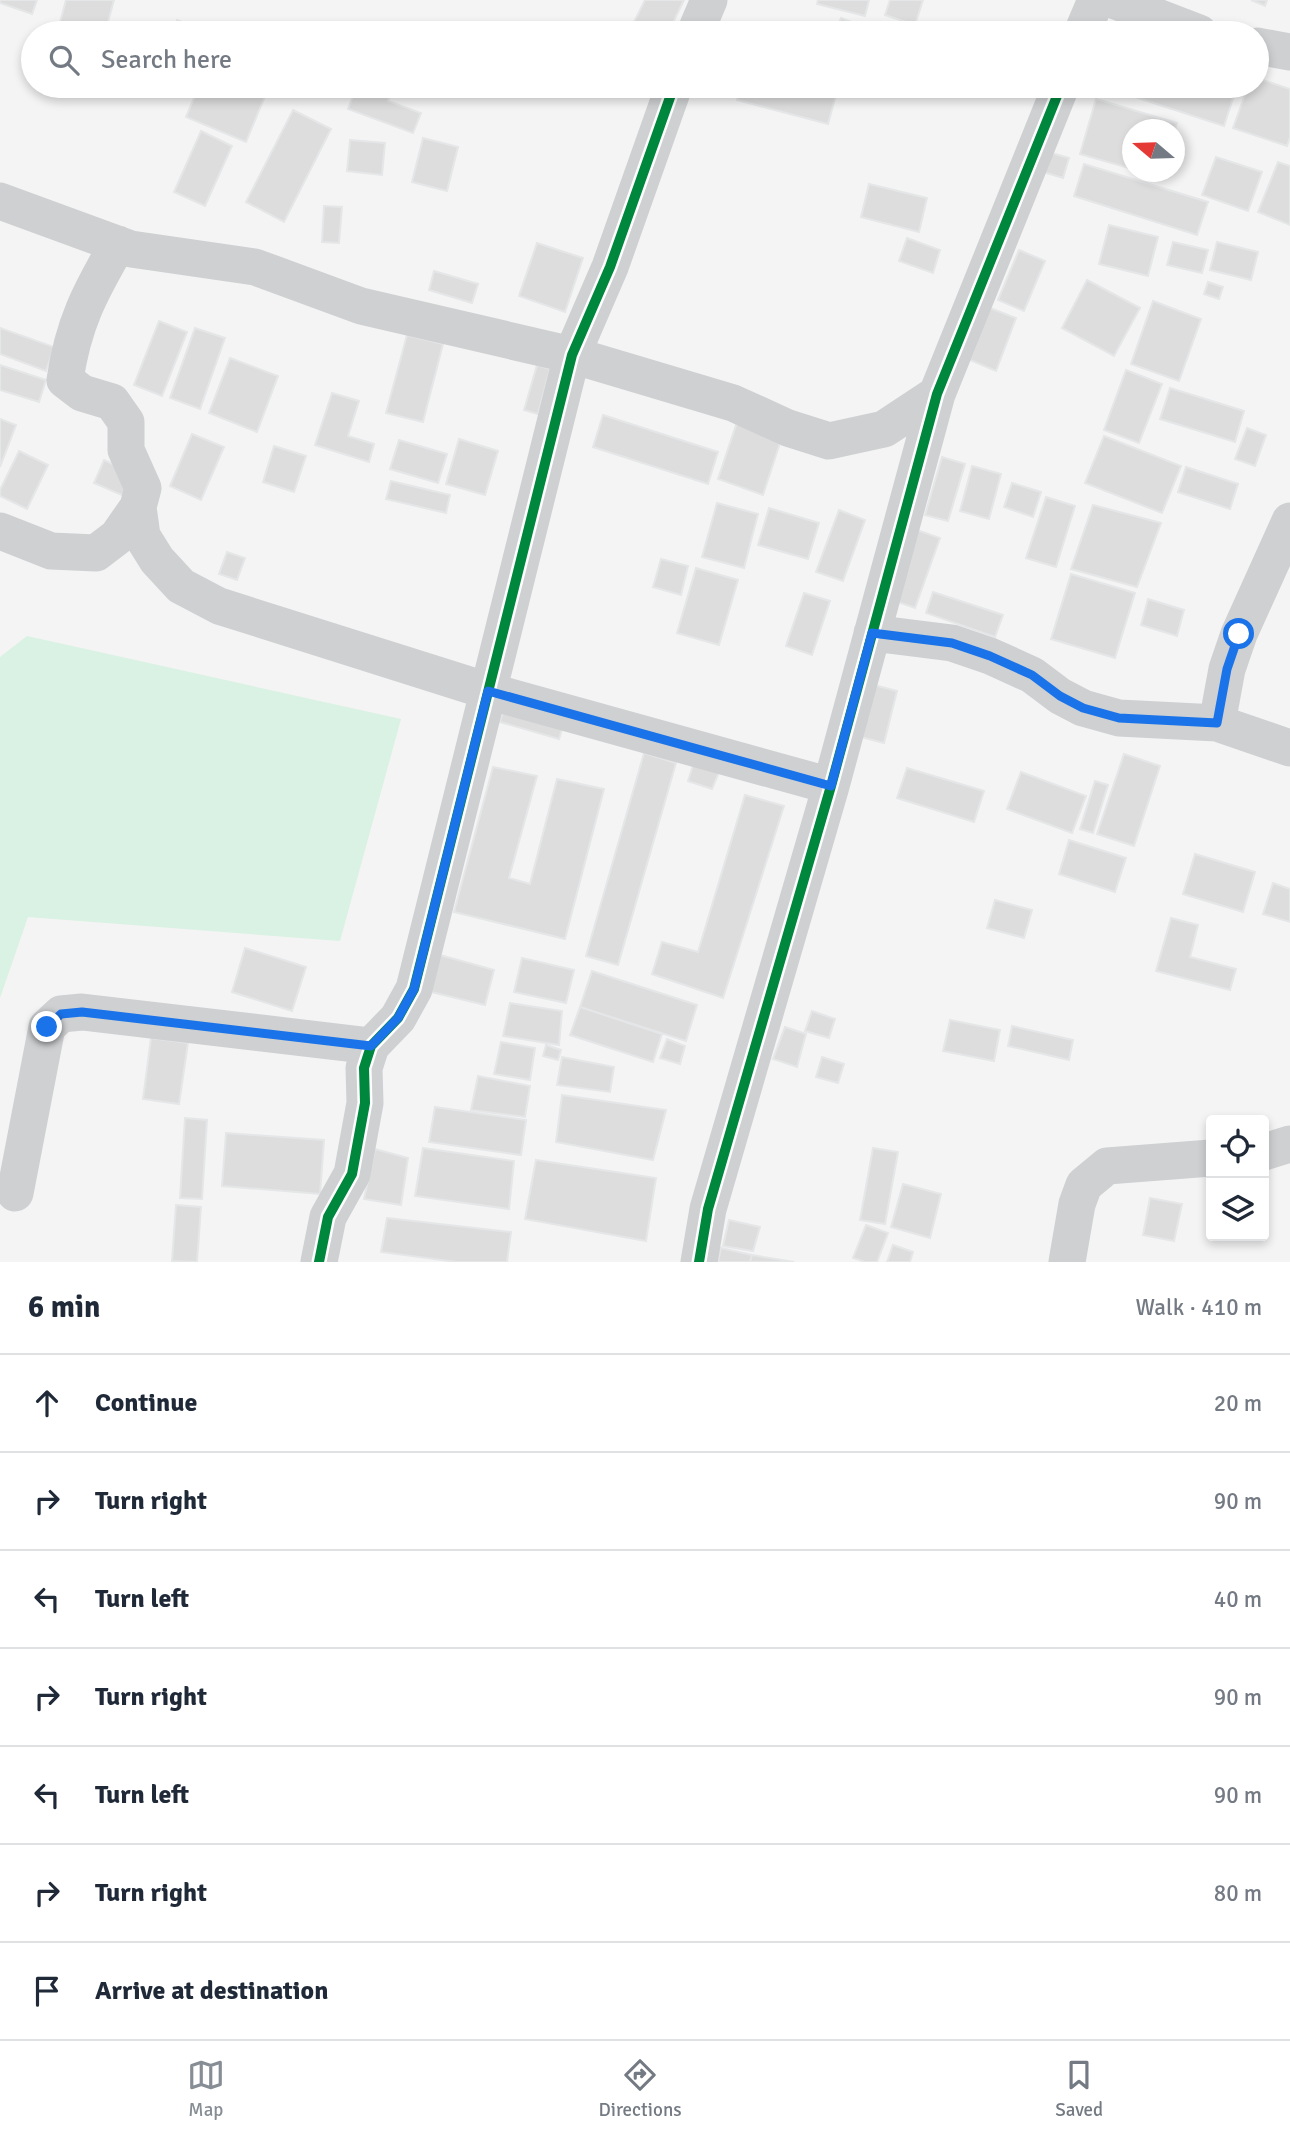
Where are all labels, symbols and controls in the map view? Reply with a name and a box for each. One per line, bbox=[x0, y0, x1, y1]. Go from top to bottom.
search box bbox=[21, 21, 1269, 98]
icon: search bbox=[45, 41, 83, 79]
text: Search here bbox=[101, 44, 232, 76]
north arrow bbox=[1122, 119, 1185, 182]
route start bbox=[1223, 618, 1254, 649]
route end bbox=[31, 1011, 62, 1042]
map controls bbox=[1206, 1115, 1269, 1241]
button: locate bbox=[1206, 1115, 1269, 1178]
button: layers bbox=[1206, 1178, 1269, 1241]
text: 6 min bbox=[28, 1289, 100, 1326]
text: Walk · 410 m bbox=[1136, 1293, 1262, 1322]
icon: ahead bbox=[28, 1384, 66, 1422]
text: Continue bbox=[95, 1387, 197, 1419]
text: 20 m bbox=[1214, 1389, 1262, 1418]
icon: right bbox=[28, 1482, 66, 1520]
text: Turn right bbox=[95, 1485, 207, 1517]
text: 90 m bbox=[1214, 1487, 1262, 1516]
icon: left bbox=[28, 1580, 66, 1618]
text: Turn left bbox=[95, 1583, 189, 1615]
text: 40 m bbox=[1214, 1585, 1262, 1614]
icon: right bbox=[28, 1678, 66, 1716]
text: Turn right bbox=[95, 1681, 207, 1713]
text: 90 m bbox=[1214, 1683, 1262, 1712]
icon: left bbox=[28, 1776, 66, 1814]
text: Turn left bbox=[95, 1779, 189, 1811]
text: 90 m bbox=[1214, 1781, 1262, 1810]
icon: right bbox=[28, 1874, 66, 1912]
text: Turn right bbox=[95, 1877, 207, 1909]
text: 80 m bbox=[1214, 1879, 1262, 1908]
icon: arrive bbox=[28, 1972, 66, 2010]
text: Arrive at destination bbox=[95, 1975, 328, 2007]
tab: Map bbox=[187, 2056, 225, 2122]
tab: Directions bbox=[599, 2056, 682, 2122]
tab: Saved bbox=[1055, 2056, 1103, 2122]

